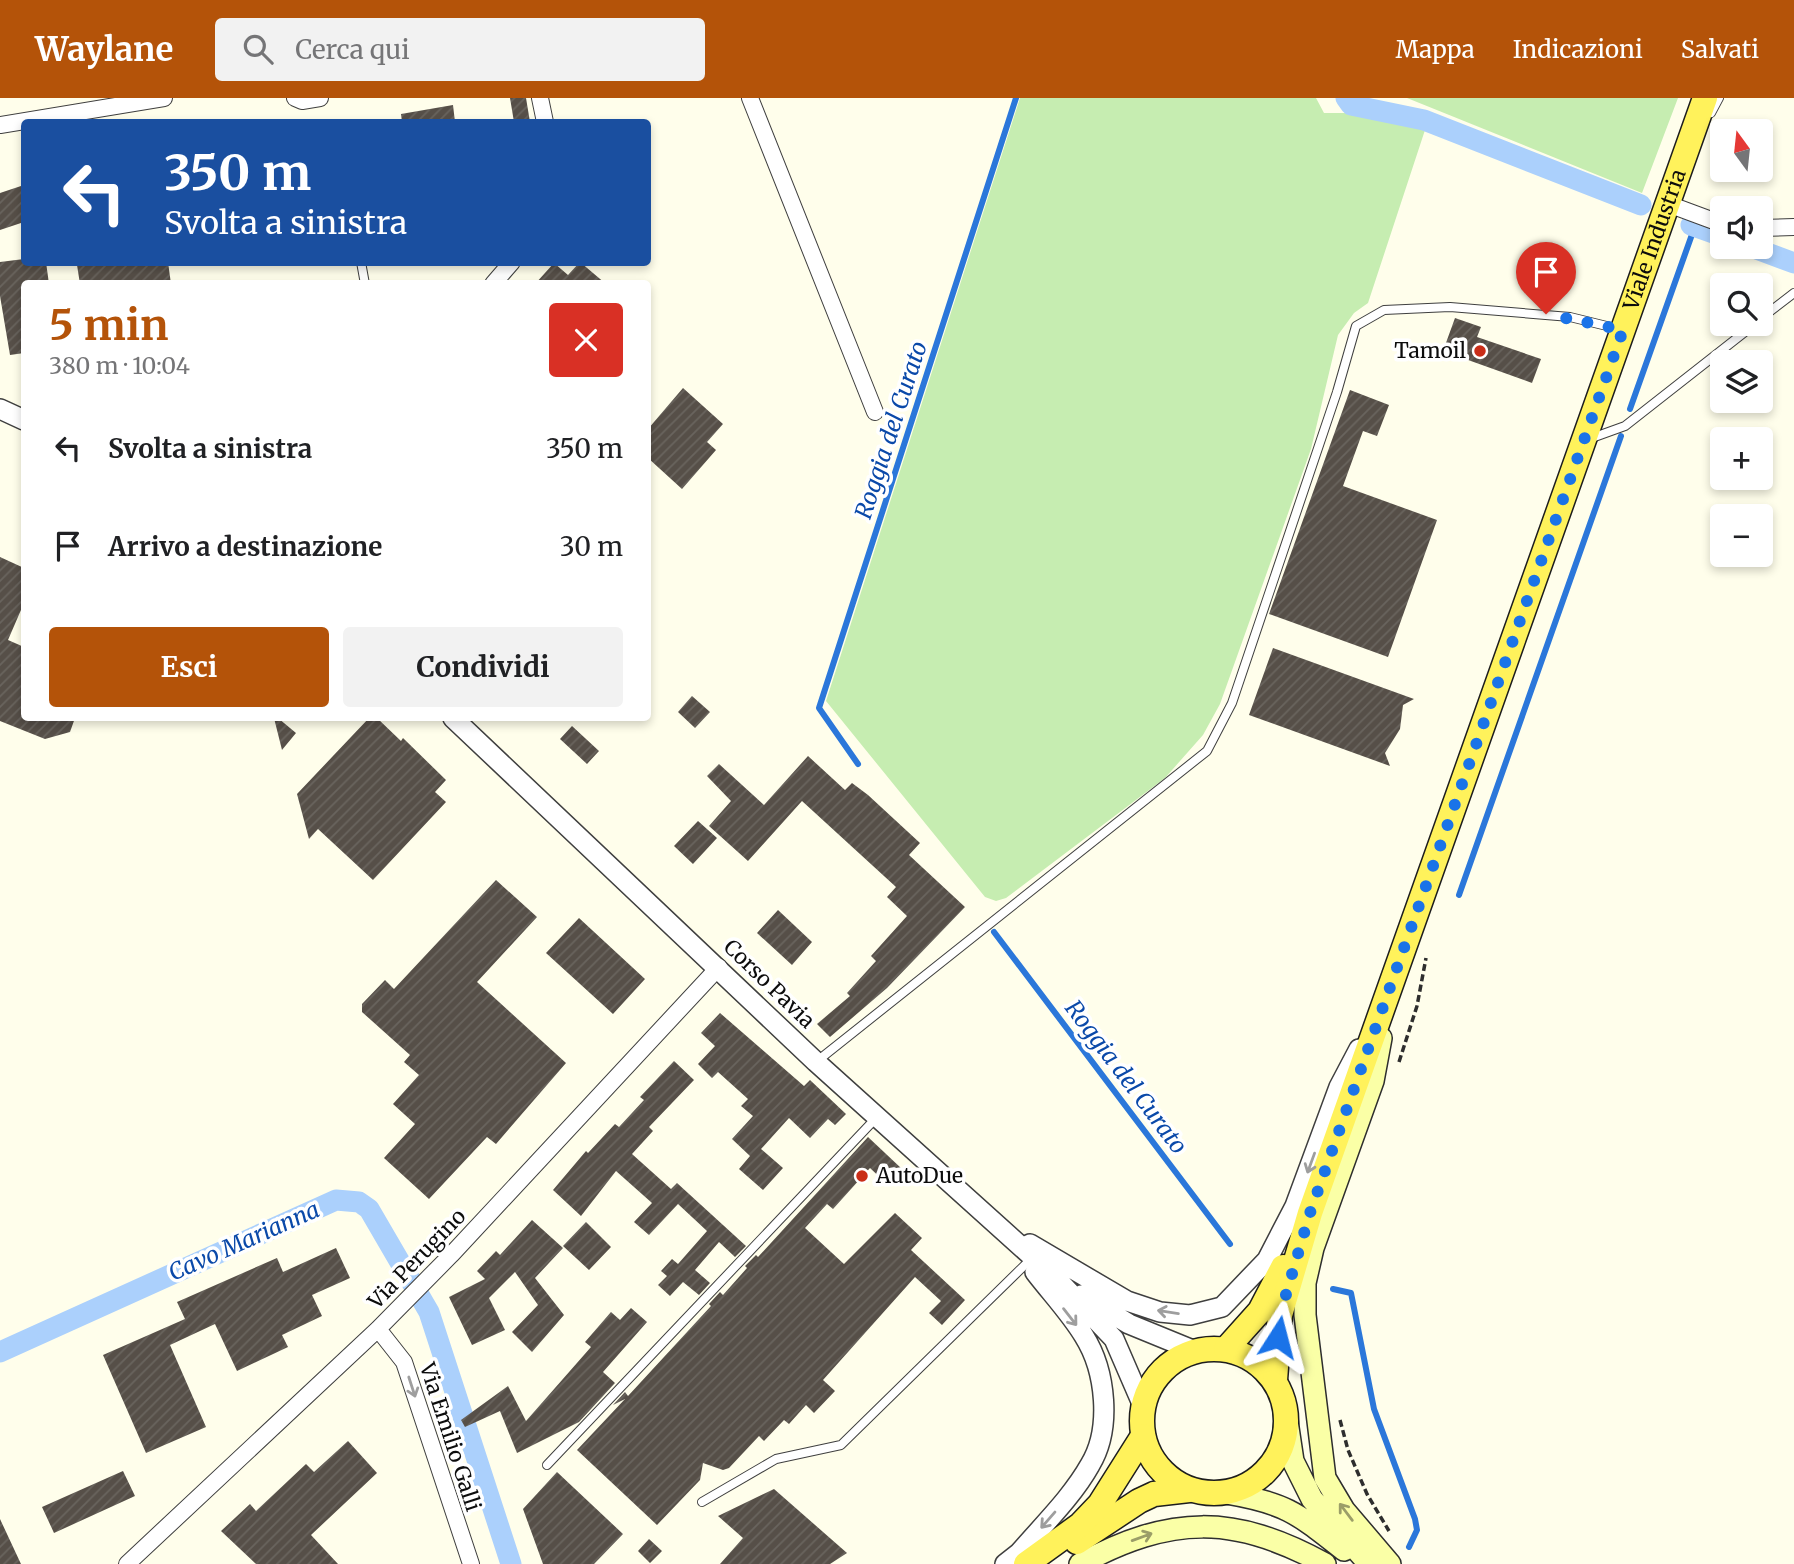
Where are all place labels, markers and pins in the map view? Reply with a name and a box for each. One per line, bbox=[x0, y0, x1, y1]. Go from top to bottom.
pin bbox=[1516, 242, 1576, 314]
place label: Tamoil bbox=[1394, 337, 1466, 364]
marker: Tamoil bbox=[1472, 343, 1488, 359]
place label: AutoDue bbox=[875, 1162, 963, 1189]
marker: AutoDue bbox=[854, 1168, 870, 1184]

